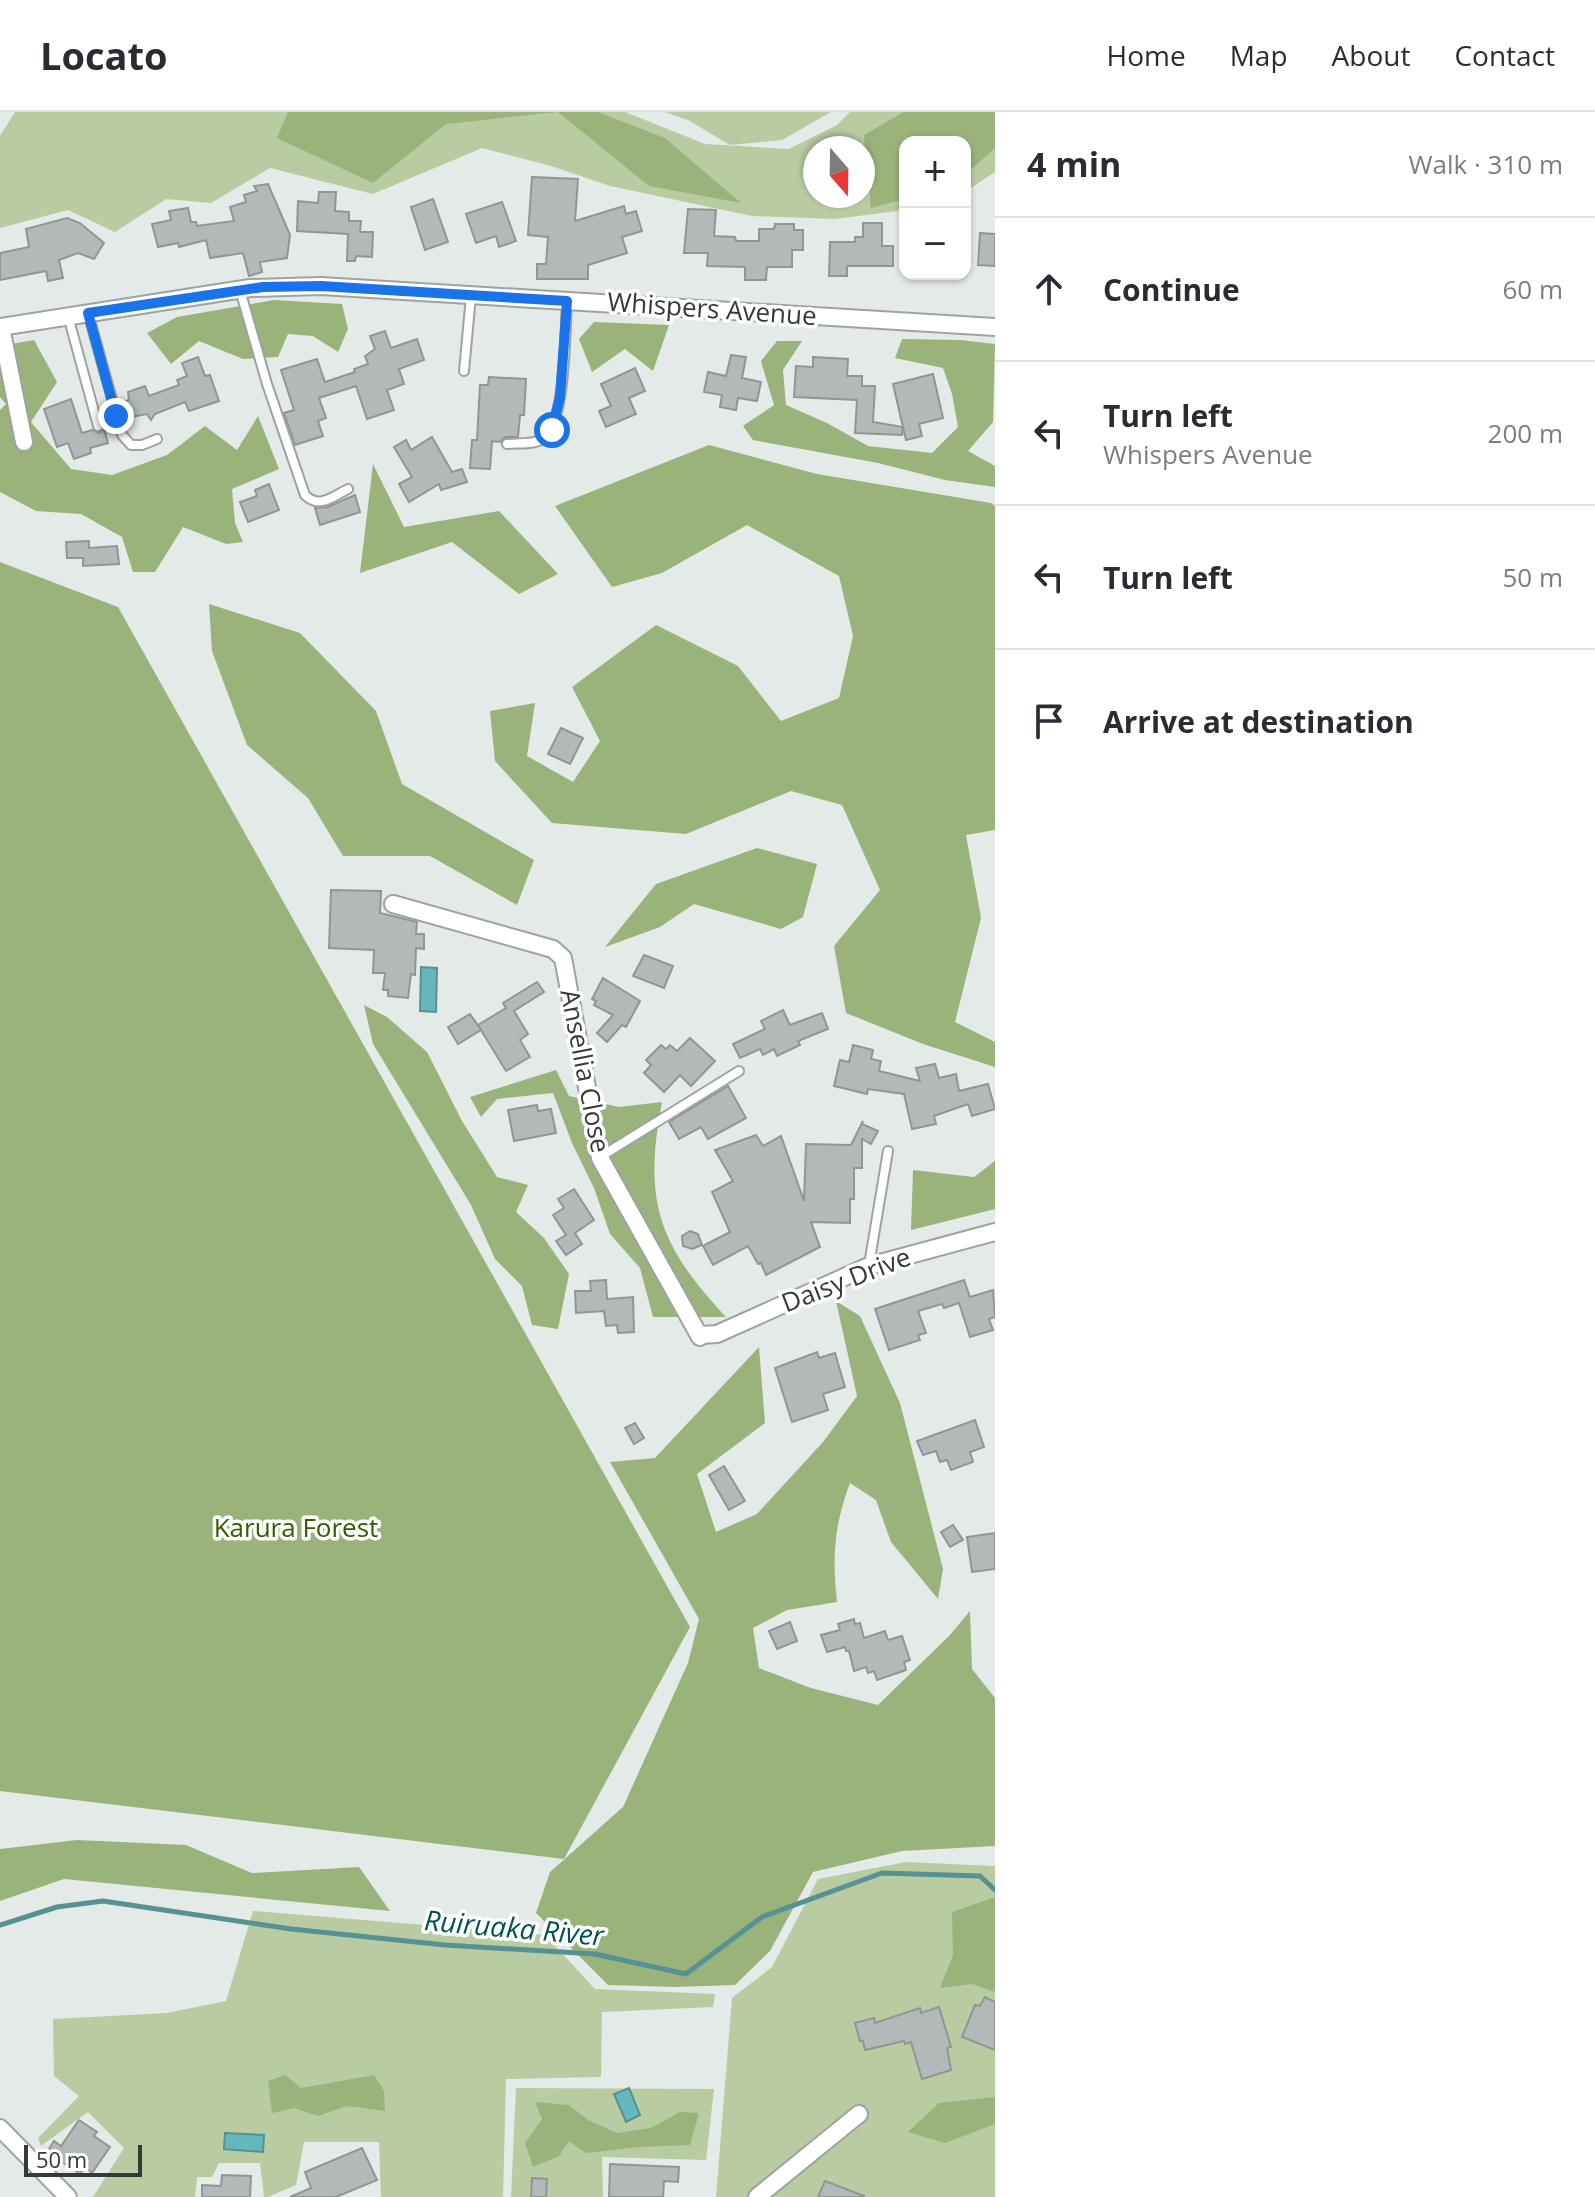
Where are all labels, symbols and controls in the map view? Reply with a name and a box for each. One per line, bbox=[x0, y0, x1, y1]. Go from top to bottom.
text: Locato bbox=[40, 29, 168, 81]
text: Home bbox=[1107, 36, 1186, 74]
text: Map bbox=[1230, 36, 1288, 74]
text: About bbox=[1332, 36, 1410, 74]
text: Contact bbox=[1454, 36, 1555, 74]
north arrow bbox=[803, 136, 875, 208]
map controls bbox=[899, 136, 971, 280]
button: + bbox=[899, 136, 971, 208]
text: 4 min bbox=[1027, 141, 1121, 187]
text: Walk · 310 m bbox=[1409, 146, 1563, 182]
button: − bbox=[899, 208, 971, 280]
icon: ahead bbox=[1027, 267, 1071, 311]
text: Continue bbox=[1103, 269, 1240, 310]
text: 60 m bbox=[1502, 271, 1563, 307]
street label: Whispers Avenue bbox=[606, 283, 818, 333]
text: Turn left bbox=[1103, 395, 1233, 436]
route end bbox=[98, 398, 134, 434]
icon: left bbox=[1027, 411, 1071, 455]
route start bbox=[534, 412, 570, 448]
text: 200 m bbox=[1488, 415, 1563, 451]
text: Whispers Avenue bbox=[1103, 436, 1313, 472]
icon: left bbox=[1027, 555, 1071, 599]
text: Turn left bbox=[1103, 557, 1233, 598]
text: 50 m bbox=[1502, 559, 1563, 595]
icon: arrive bbox=[1027, 699, 1071, 743]
text: Arrive at destination bbox=[1103, 701, 1414, 742]
street label: Ansellia Close bbox=[552, 986, 619, 1156]
street label: Daisy Drive bbox=[776, 1238, 915, 1320]
park label: Karura Forest bbox=[214, 1509, 378, 1545]
water label: Ruiruaka River bbox=[423, 1900, 606, 1954]
scale bar bbox=[24, 2141, 142, 2177]
text: 50 m bbox=[36, 2144, 87, 2174]

